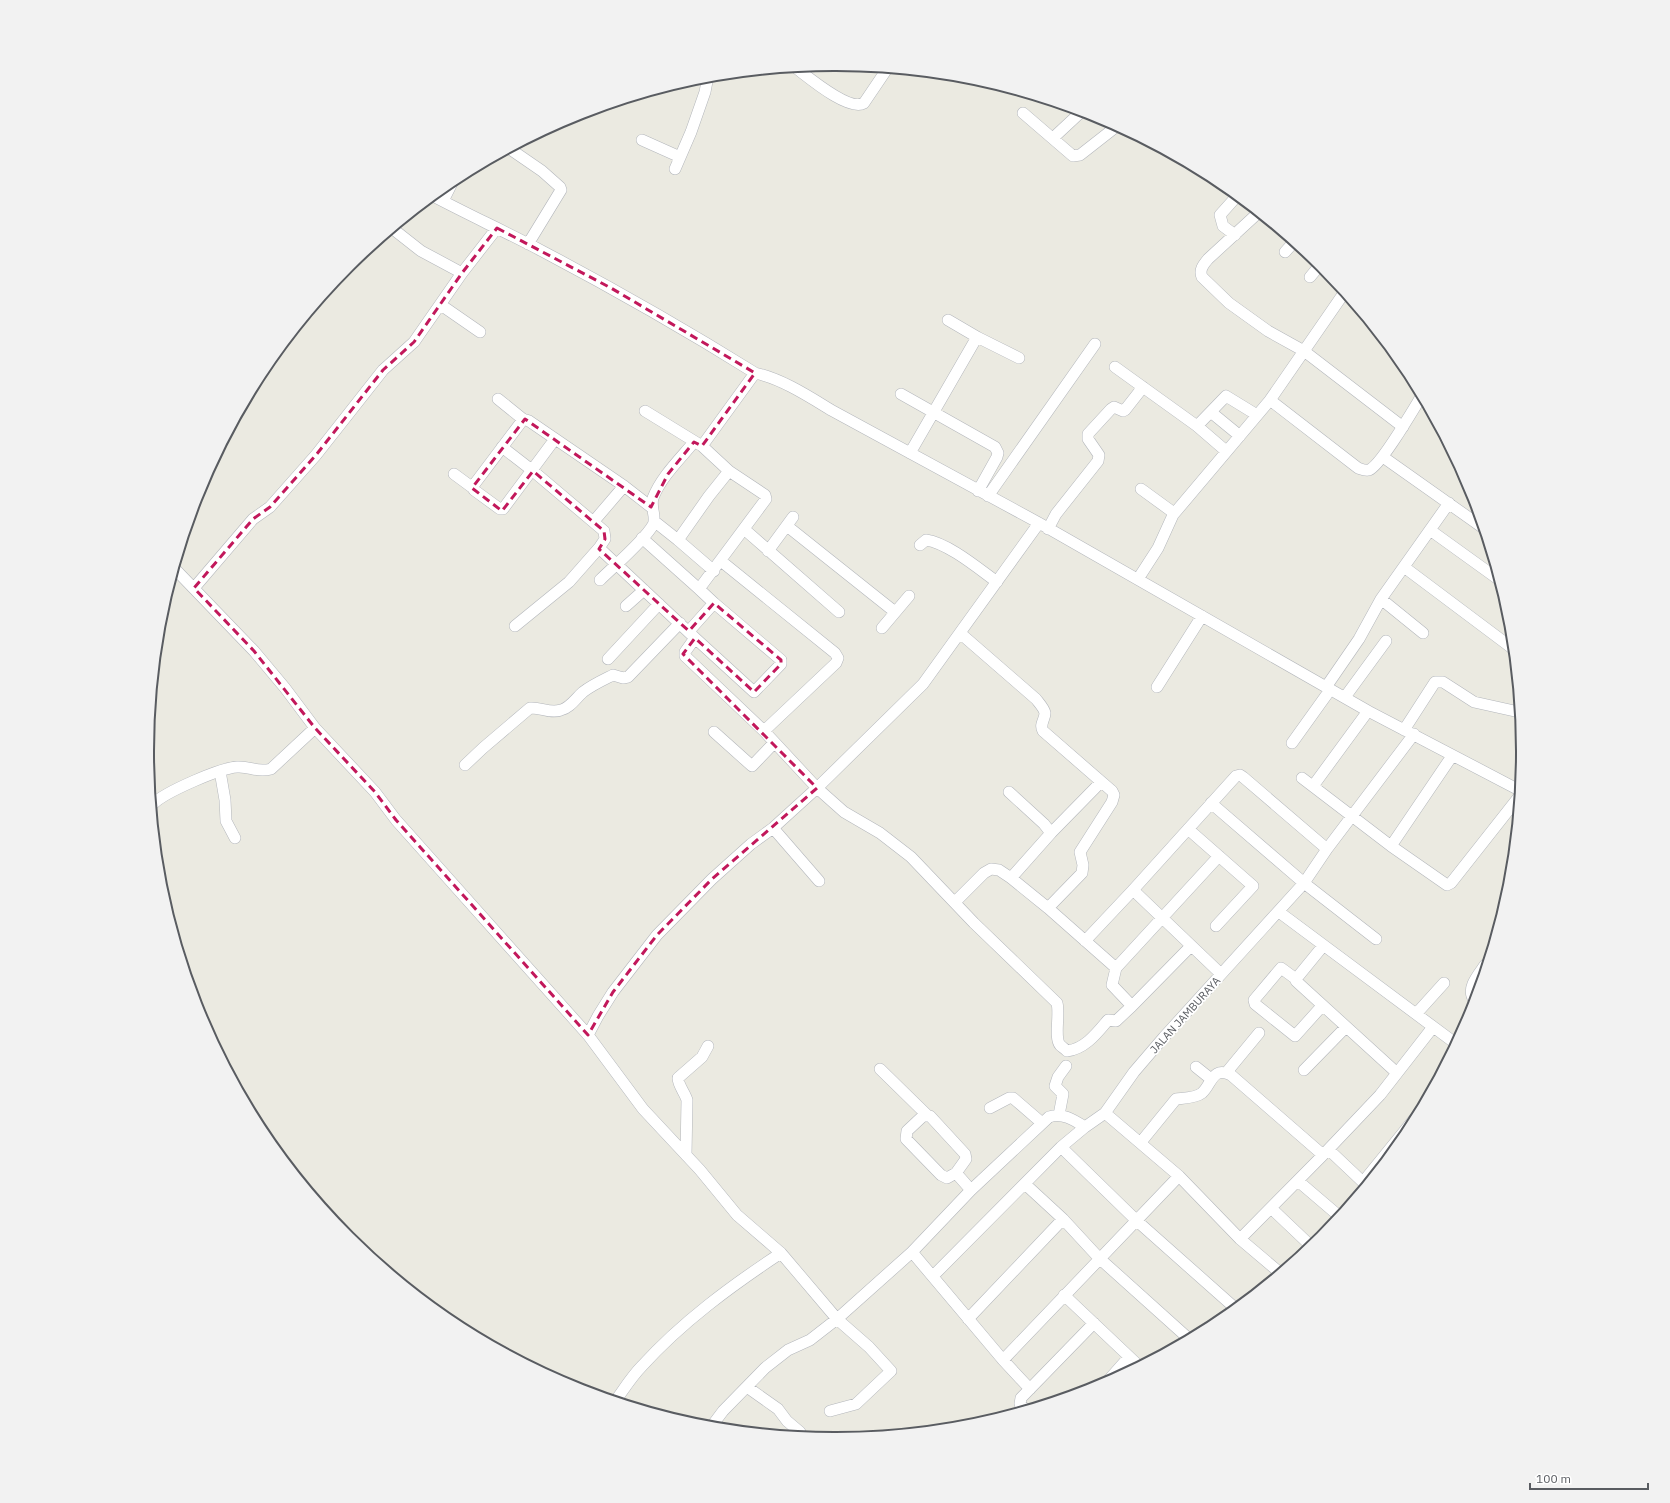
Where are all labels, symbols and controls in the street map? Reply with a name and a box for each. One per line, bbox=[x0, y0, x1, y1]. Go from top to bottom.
street label: JALAN JAMBURAYA bbox=[1147, 974, 1223, 1056]
scale bar bbox=[1530, 1465, 1648, 1491]
text: 100 m bbox=[1536, 1471, 1571, 1486]

